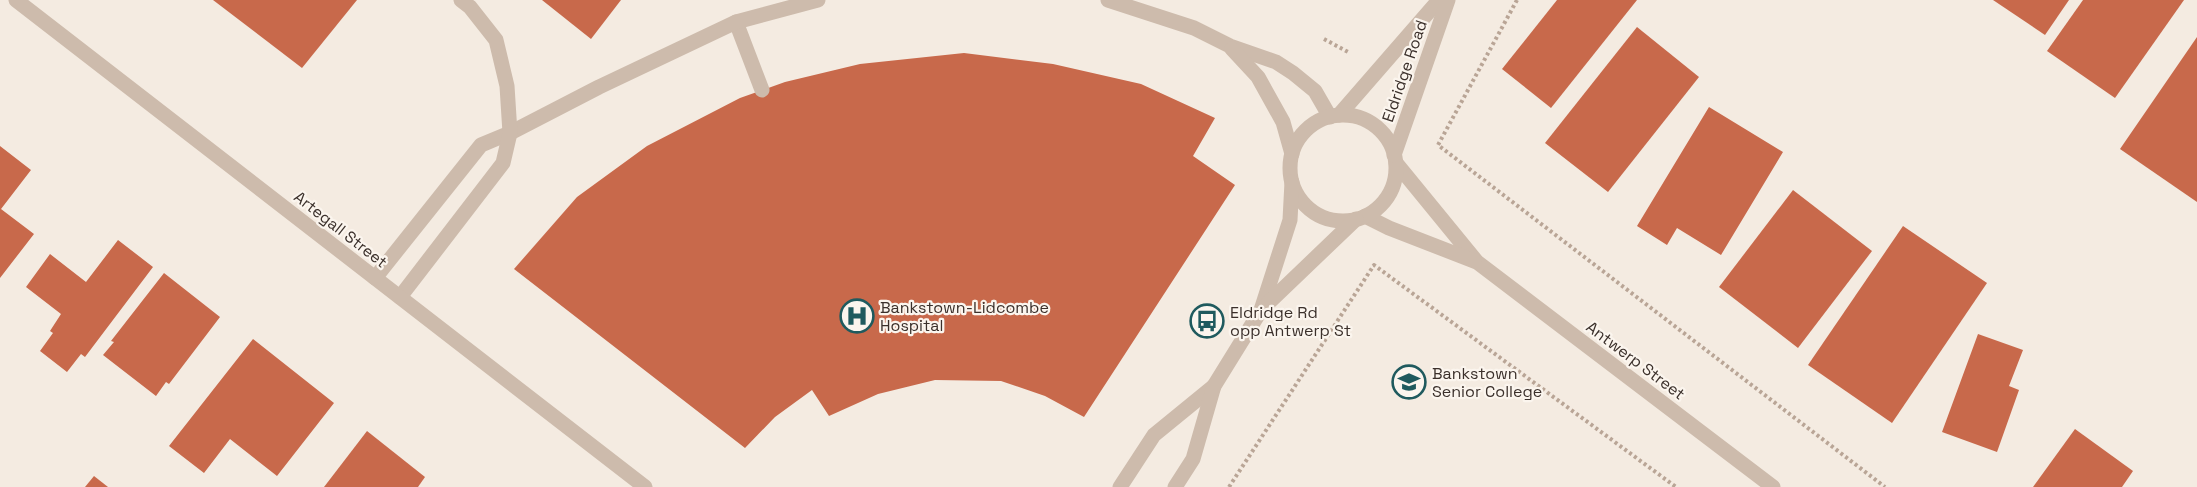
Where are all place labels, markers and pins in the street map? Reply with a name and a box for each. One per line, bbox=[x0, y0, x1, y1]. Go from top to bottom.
place label: Bankstown-Lidcombe Hospital bbox=[880, 297, 1049, 336]
hospital icon: Bankstown-Lidcombe Hospital bbox=[839, 298, 875, 334]
place label: Eldridge Rd opp Antwerp St bbox=[1230, 302, 1351, 341]
bus stop icon: Eldridge Rd opp Antwerp St bbox=[1189, 303, 1225, 339]
place label: Bankstown Senior College bbox=[1432, 363, 1542, 402]
school or university icon: Bankstown Senior College bbox=[1391, 364, 1427, 400]

